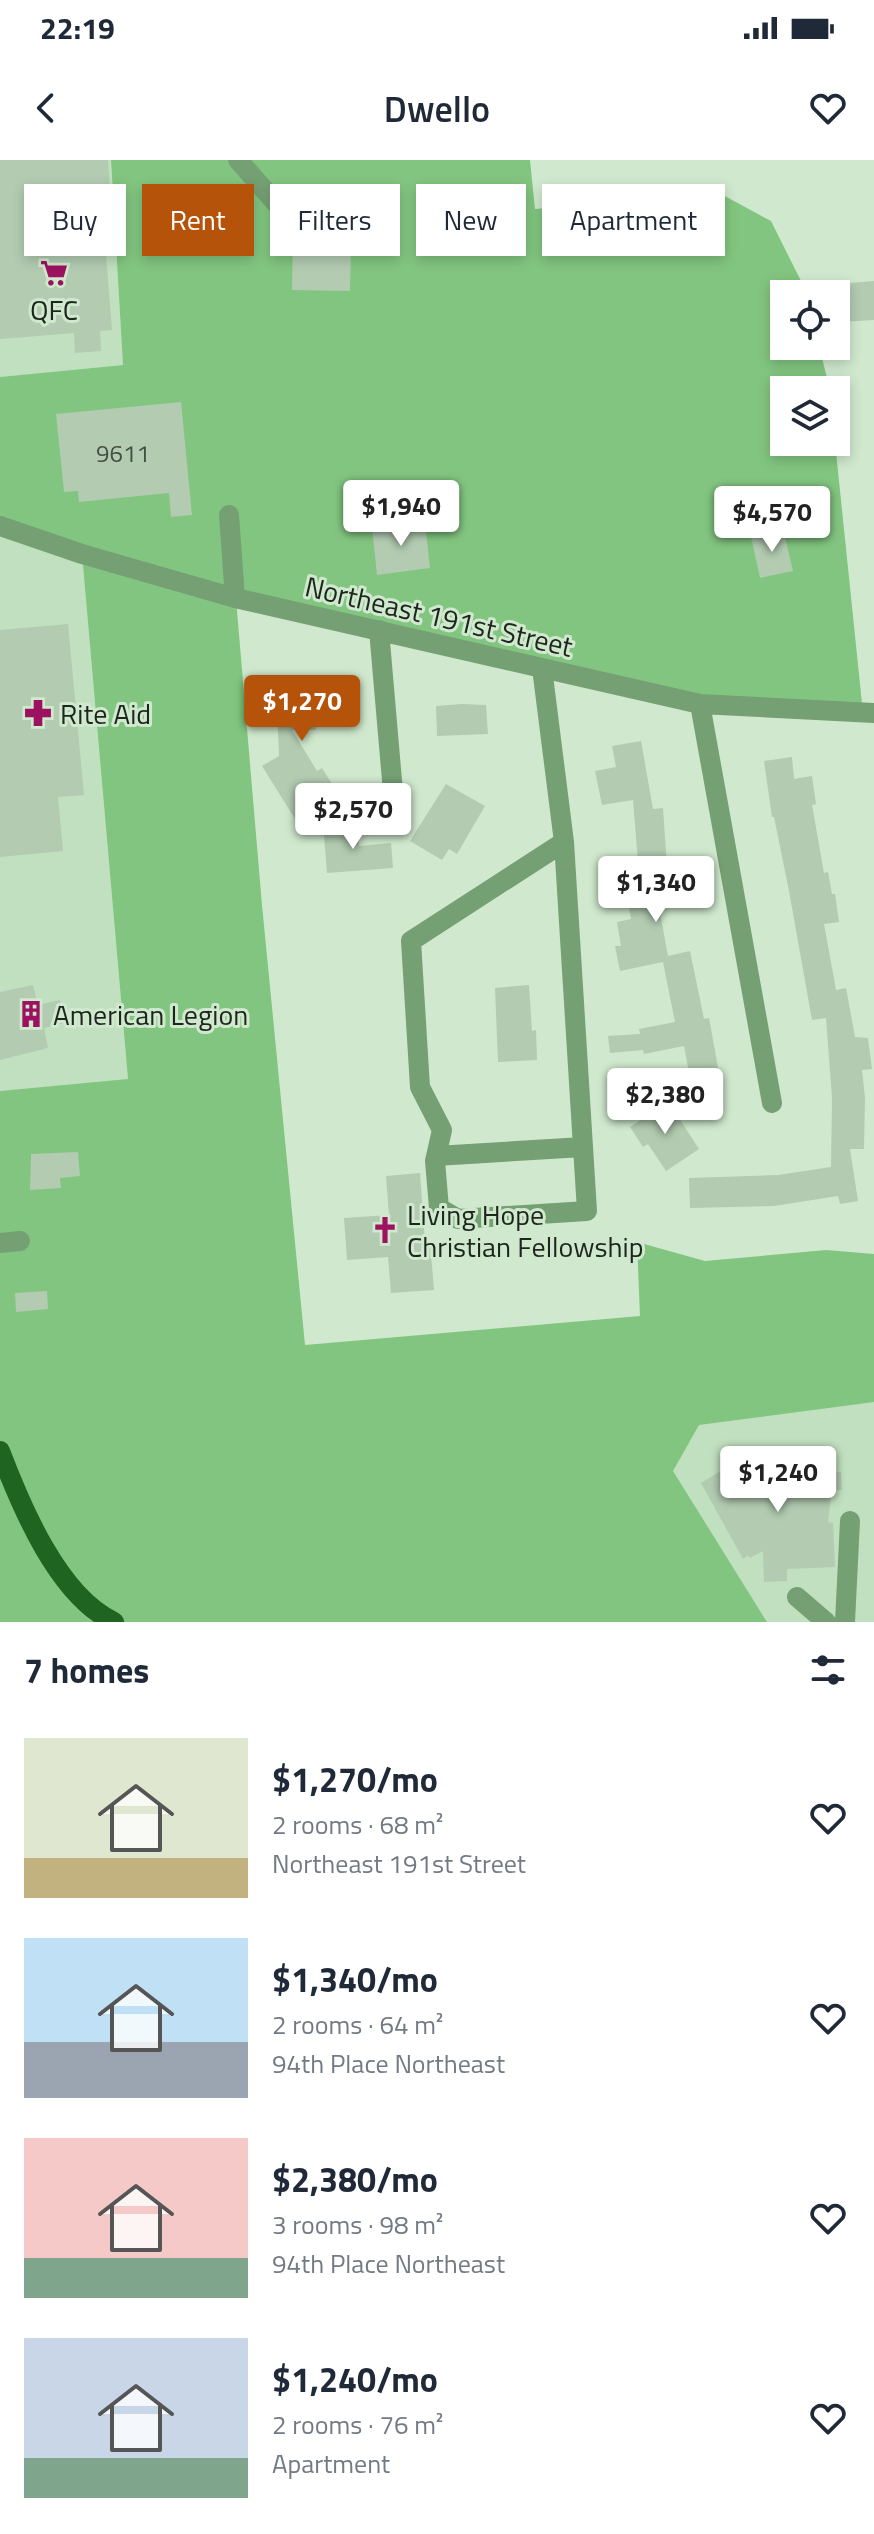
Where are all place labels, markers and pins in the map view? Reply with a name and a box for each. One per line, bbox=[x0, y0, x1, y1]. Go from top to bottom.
supermarket icon: QFC bbox=[39, 258, 69, 288]
place label: QFC bbox=[30, 288, 78, 331]
pin: $1,940 bbox=[336, 480, 466, 548]
pin: $4,570 bbox=[707, 486, 837, 554]
pin: $1,270 bbox=[237, 675, 367, 743]
place label: Rite Aid bbox=[60, 692, 151, 735]
pharmacy icon: Rite Aid bbox=[23, 698, 53, 728]
pin: $2,570 bbox=[288, 783, 418, 851]
pin: $1,340 bbox=[591, 856, 721, 924]
place label: American Legion bbox=[53, 993, 248, 1036]
building icon: American Legion bbox=[16, 999, 46, 1029]
pin: $2,380 bbox=[600, 1068, 730, 1136]
place label: Living Hope Christian Fellowship bbox=[407, 1193, 643, 1268]
church icon: Living Hope Christian Fellowship bbox=[370, 1215, 400, 1245]
pin: $1,240 bbox=[713, 1446, 843, 1514]

